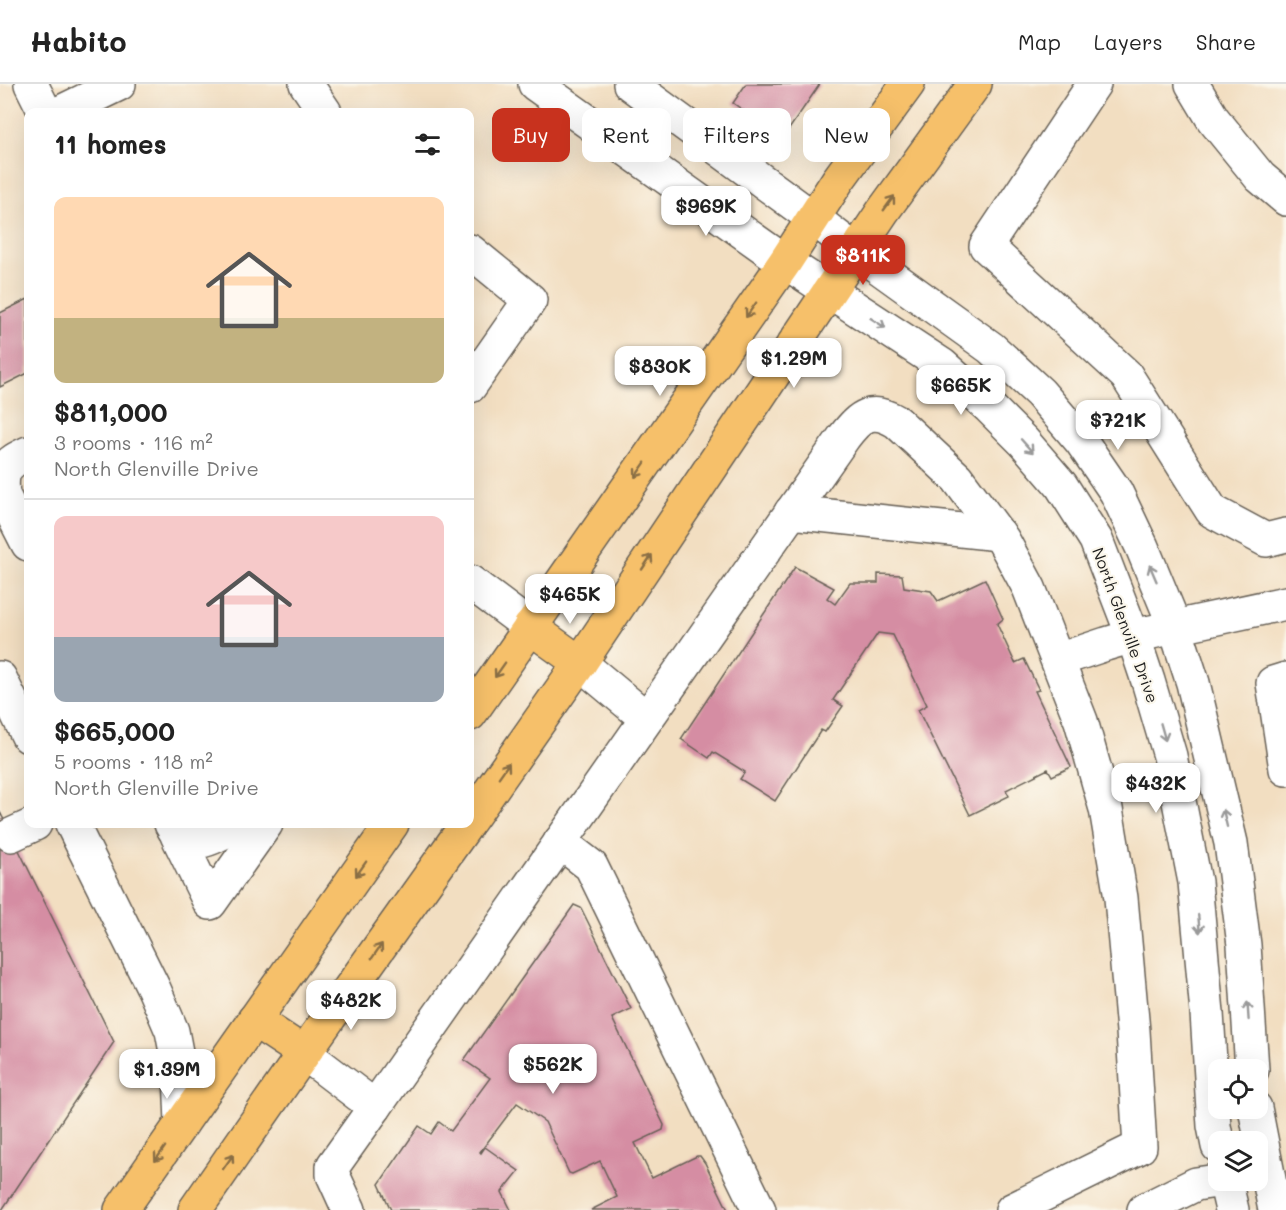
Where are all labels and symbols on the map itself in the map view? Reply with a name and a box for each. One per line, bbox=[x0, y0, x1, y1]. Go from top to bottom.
pin: $969K bbox=[664, 186, 748, 237]
one-way arrow bbox=[883, 196, 895, 212]
pin: $811K bbox=[821, 235, 905, 286]
one-way arrow bbox=[745, 301, 757, 318]
one-way arrow bbox=[869, 316, 886, 329]
pin: $1.29M bbox=[745, 338, 843, 389]
pin: $830K bbox=[618, 346, 702, 397]
pin: $665K bbox=[919, 365, 1003, 416]
pin: $721K bbox=[1076, 400, 1160, 451]
one-way arrow bbox=[1020, 439, 1034, 454]
one-way arrow bbox=[634, 462, 646, 478]
street label: North Glenville Drive bbox=[1088, 544, 1164, 706]
one-way arrow bbox=[641, 555, 653, 571]
one-way arrow bbox=[1147, 565, 1158, 583]
pin: $465K bbox=[528, 574, 612, 625]
one-way arrow bbox=[494, 662, 506, 678]
one-way arrow bbox=[1158, 722, 1169, 741]
one-way arrow bbox=[498, 763, 510, 779]
pin: $432K bbox=[1114, 763, 1198, 814]
one-way arrow bbox=[1219, 809, 1231, 828]
one-way arrow bbox=[355, 860, 367, 876]
one-way arrow bbox=[1194, 913, 1205, 933]
one-way arrow bbox=[371, 943, 383, 959]
pin: $482K bbox=[309, 980, 393, 1031]
one-way arrow bbox=[1242, 1002, 1253, 1022]
pin: $562K bbox=[511, 1044, 595, 1095]
pin: $1.39M bbox=[118, 1049, 216, 1100]
one-way arrow bbox=[154, 1146, 166, 1162]
one-way arrow bbox=[222, 1154, 234, 1171]

